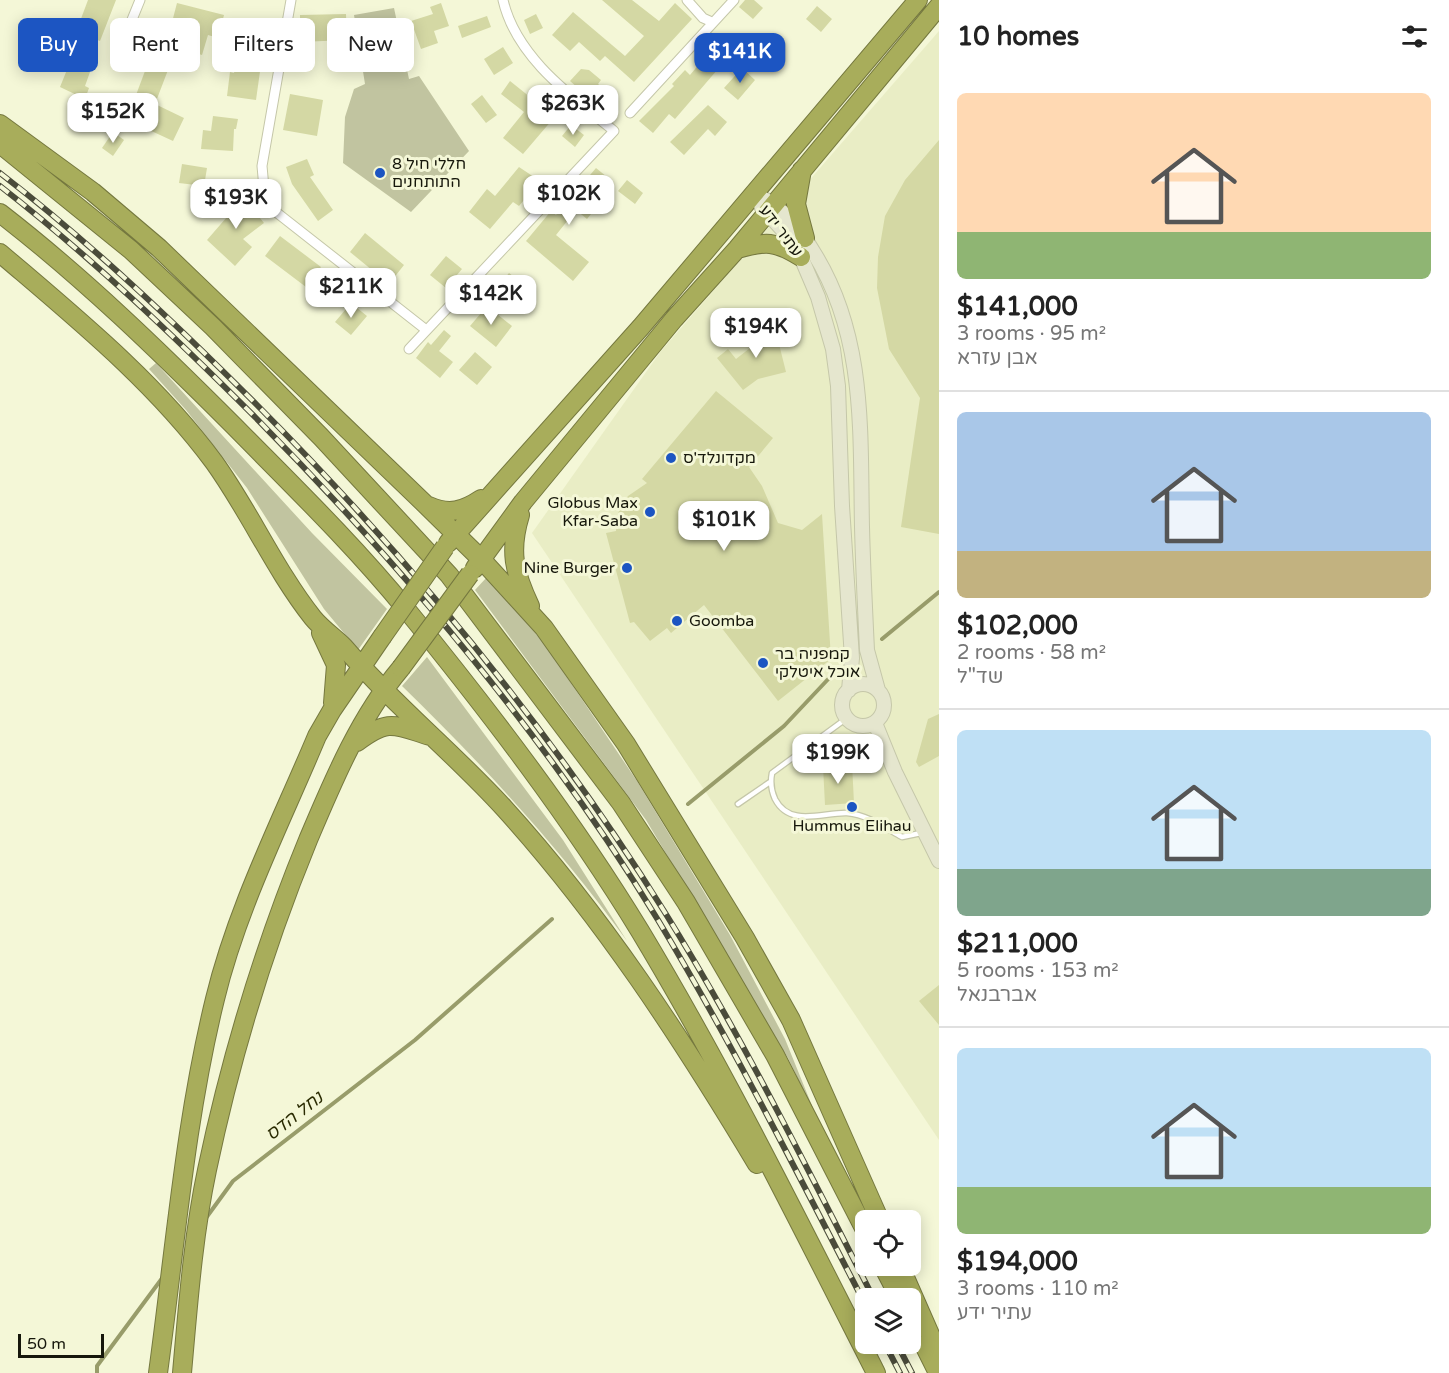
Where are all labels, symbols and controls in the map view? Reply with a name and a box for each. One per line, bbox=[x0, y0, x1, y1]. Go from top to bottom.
chip: Buy bbox=[18, 18, 98, 72]
chip: Rent bbox=[110, 18, 200, 72]
chip: Filters bbox=[212, 18, 315, 72]
chip: New bbox=[327, 18, 414, 72]
icon: filters bbox=[1398, 20, 1431, 53]
text: 10 homes bbox=[957, 21, 1079, 52]
pin: $141K bbox=[698, 33, 782, 84]
text: $141K bbox=[708, 40, 772, 64]
pin: $263K bbox=[531, 85, 615, 136]
text: $263K bbox=[541, 92, 605, 116]
pin: $152K bbox=[71, 93, 155, 144]
text: $152K bbox=[81, 100, 145, 124]
icon: home bbox=[1140, 132, 1248, 240]
place label: 8 חללי חיל התותחנים bbox=[392, 154, 466, 192]
marker: 8 חללי חיל התותחנים bbox=[373, 166, 387, 180]
pin: $102K bbox=[527, 175, 611, 226]
pin: $193K bbox=[194, 179, 278, 230]
text: $102K bbox=[537, 182, 601, 206]
text: $193K bbox=[204, 186, 268, 210]
street label: עתיר ידע bbox=[755, 201, 807, 261]
pin: $211K bbox=[309, 268, 393, 319]
text: $211K bbox=[319, 275, 383, 299]
pin: $142K bbox=[449, 275, 533, 326]
text: $142K bbox=[459, 282, 523, 306]
text: $141,000 bbox=[957, 291, 1078, 322]
pin: $194K bbox=[714, 308, 798, 359]
text: $194K bbox=[724, 315, 788, 339]
text: 3 rooms · 95 m² bbox=[957, 322, 1106, 346]
text: אבן עזרא bbox=[957, 346, 1038, 370]
place label: מקדונלד'ס bbox=[683, 448, 756, 468]
marker: מקדונלד'ס bbox=[664, 451, 678, 465]
icon: home bbox=[1140, 451, 1248, 559]
place label: Globus Max Kfar-Saba bbox=[547, 493, 638, 531]
pin: $101K bbox=[682, 501, 766, 552]
marker: Globus Max Kfar-Saba bbox=[643, 505, 657, 519]
text: $101K bbox=[692, 508, 756, 532]
place label: Nine Burger bbox=[523, 558, 616, 578]
marker: Nine Burger bbox=[620, 561, 634, 575]
text: $102,000 bbox=[957, 610, 1078, 641]
place label: Goomba bbox=[689, 611, 754, 631]
marker: Goomba bbox=[670, 614, 684, 628]
text: 2 rooms · 58 m² bbox=[957, 641, 1106, 665]
place label: קמפניה בר אוכל איטלקי bbox=[775, 644, 860, 682]
marker: קמפניה בר אוכל איטלקי bbox=[756, 656, 770, 670]
text: שד"ל bbox=[957, 665, 1003, 689]
pin: $199K bbox=[796, 734, 880, 785]
text: $199K bbox=[806, 741, 870, 765]
icon: home bbox=[1140, 769, 1248, 877]
marker: Hummus Elihau bbox=[845, 800, 859, 814]
place label: Hummus Elihau bbox=[792, 816, 912, 836]
text: $211,000 bbox=[957, 928, 1078, 959]
text: 5 rooms · 153 m² bbox=[957, 959, 1119, 983]
text: אברבנאל bbox=[957, 983, 1037, 1007]
water label: נחל הדס bbox=[261, 1086, 329, 1145]
icon: home bbox=[1140, 1087, 1248, 1195]
map controls bbox=[855, 1210, 921, 1354]
button: locate bbox=[855, 1210, 921, 1276]
text: $194,000 bbox=[957, 1246, 1078, 1277]
text: 3 rooms · 110 m² bbox=[957, 1277, 1119, 1301]
button: layers bbox=[855, 1288, 921, 1354]
text: עתיר ידע bbox=[957, 1301, 1032, 1325]
scale bar bbox=[18, 1331, 104, 1358]
text: 50 m bbox=[27, 1334, 66, 1354]

